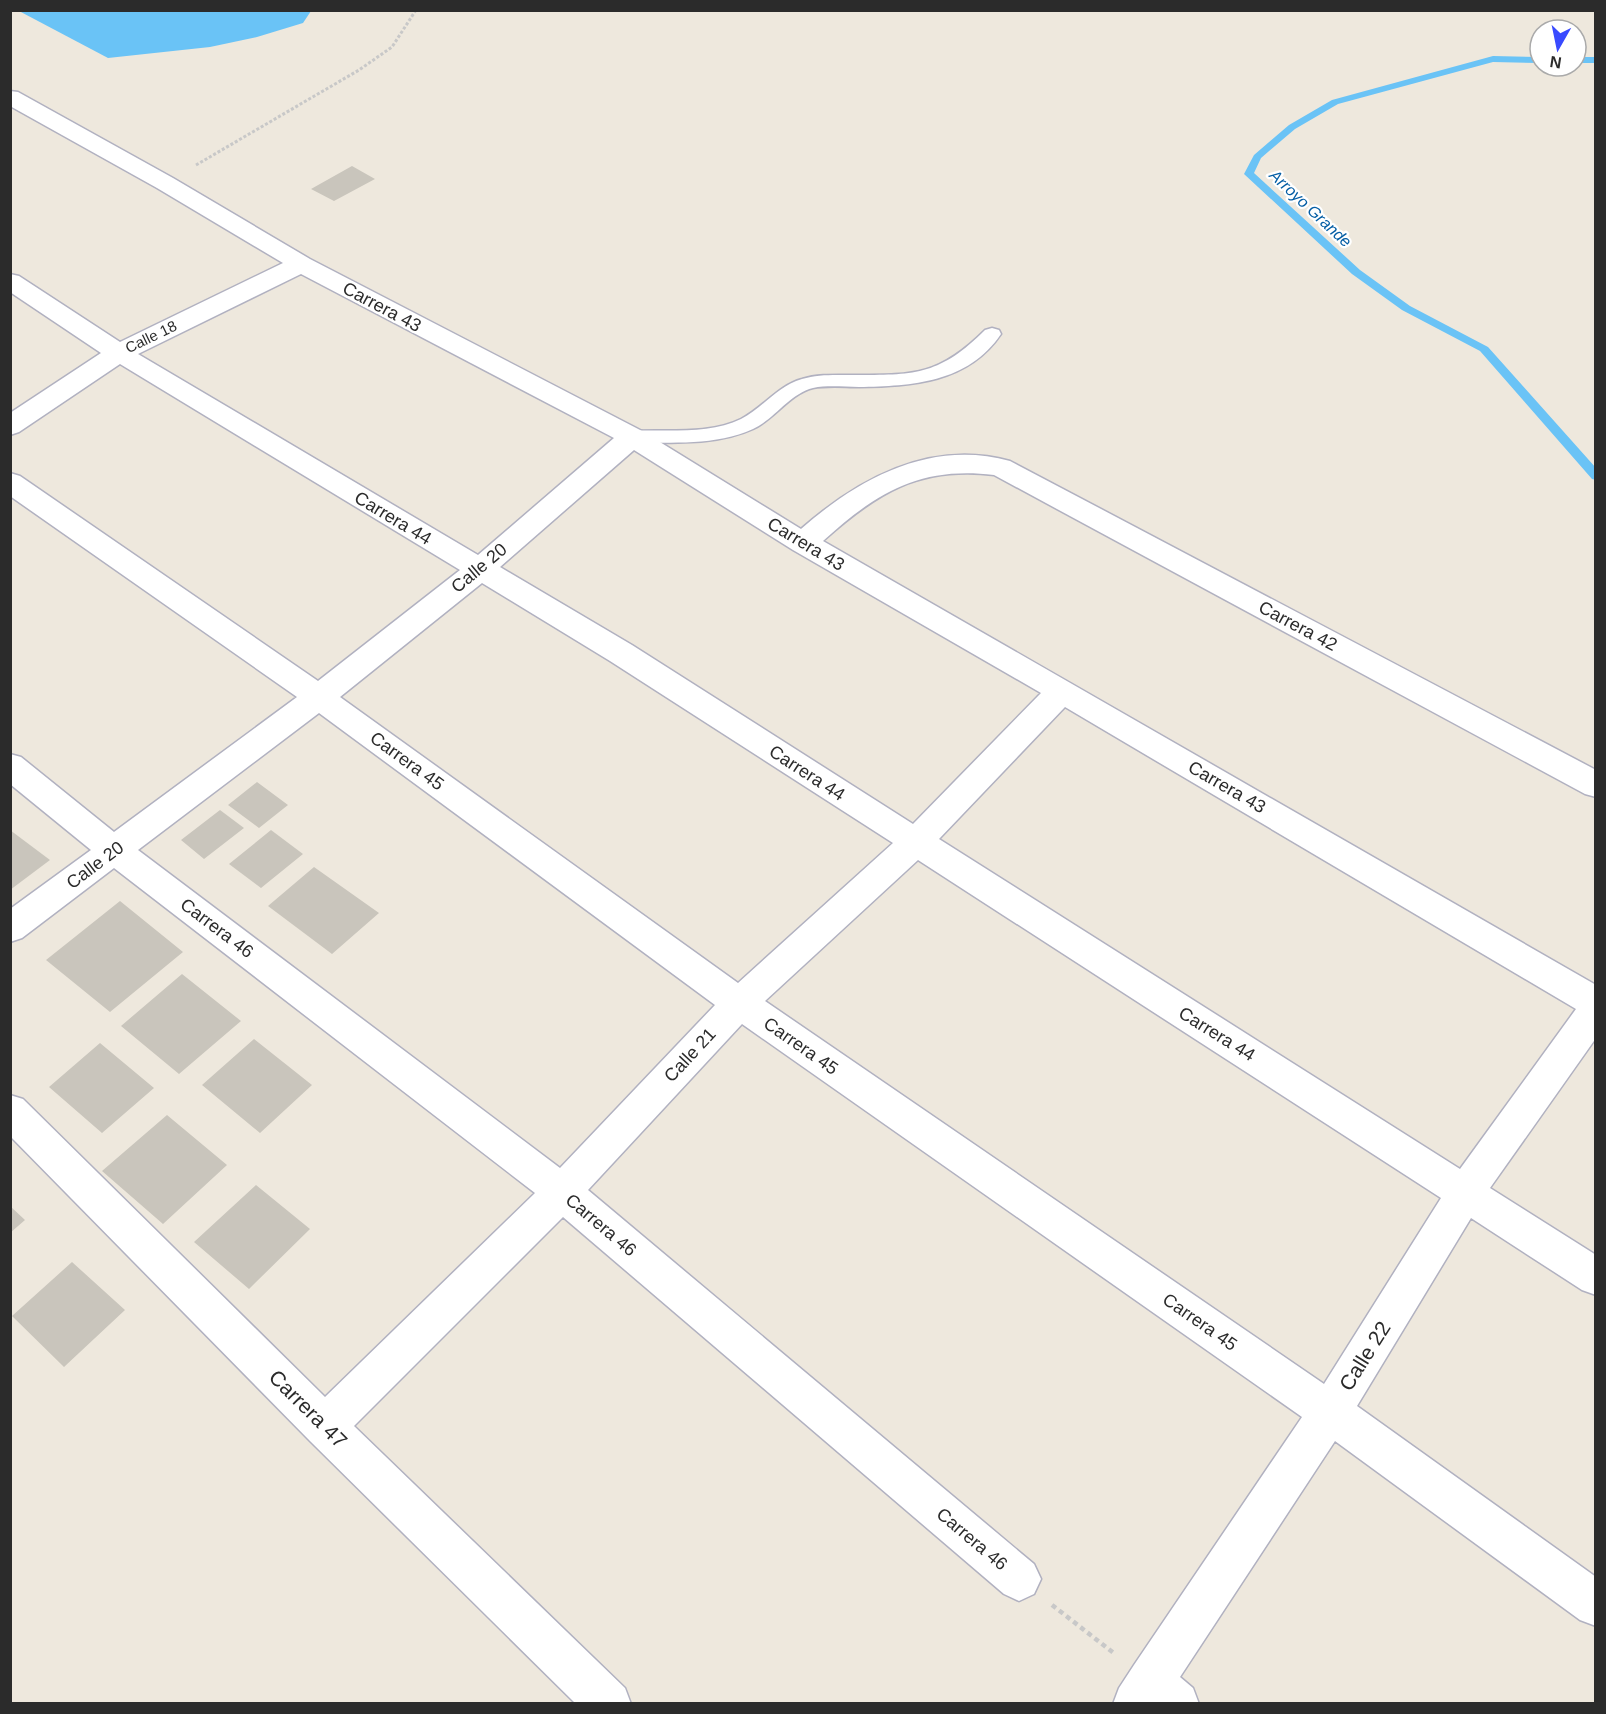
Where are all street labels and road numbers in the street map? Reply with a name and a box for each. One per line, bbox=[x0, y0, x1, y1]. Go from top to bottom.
street label: Carrera 43 bbox=[339, 278, 425, 336]
street label: Calle 18 bbox=[122, 317, 179, 356]
street label: Carrera 44 bbox=[351, 487, 435, 549]
street label: Carrera 43 bbox=[764, 513, 848, 575]
street label: Calle 20 bbox=[447, 539, 511, 597]
street label: Carrera 42 bbox=[1255, 597, 1341, 655]
street label: Carrera 45 bbox=[366, 728, 448, 794]
street label: Carrera 44 bbox=[765, 741, 849, 805]
street label: Carrera 43 bbox=[1185, 757, 1269, 817]
street label: Calle 20 bbox=[63, 837, 127, 893]
street label: Carrera 46 bbox=[177, 894, 257, 962]
street label: Carrera 44 bbox=[1175, 1003, 1259, 1065]
street label: Carrera 45 bbox=[760, 1013, 842, 1079]
street label: Calle 21 bbox=[660, 1024, 720, 1086]
street label: Carrera 46 bbox=[562, 1190, 640, 1260]
street label: Carrera 45 bbox=[1159, 1289, 1241, 1355]
street label: Calle 22 bbox=[1334, 1317, 1395, 1395]
street label: Carrera 47 bbox=[265, 1365, 352, 1452]
street label: Carrera 46 bbox=[933, 1504, 1011, 1574]

